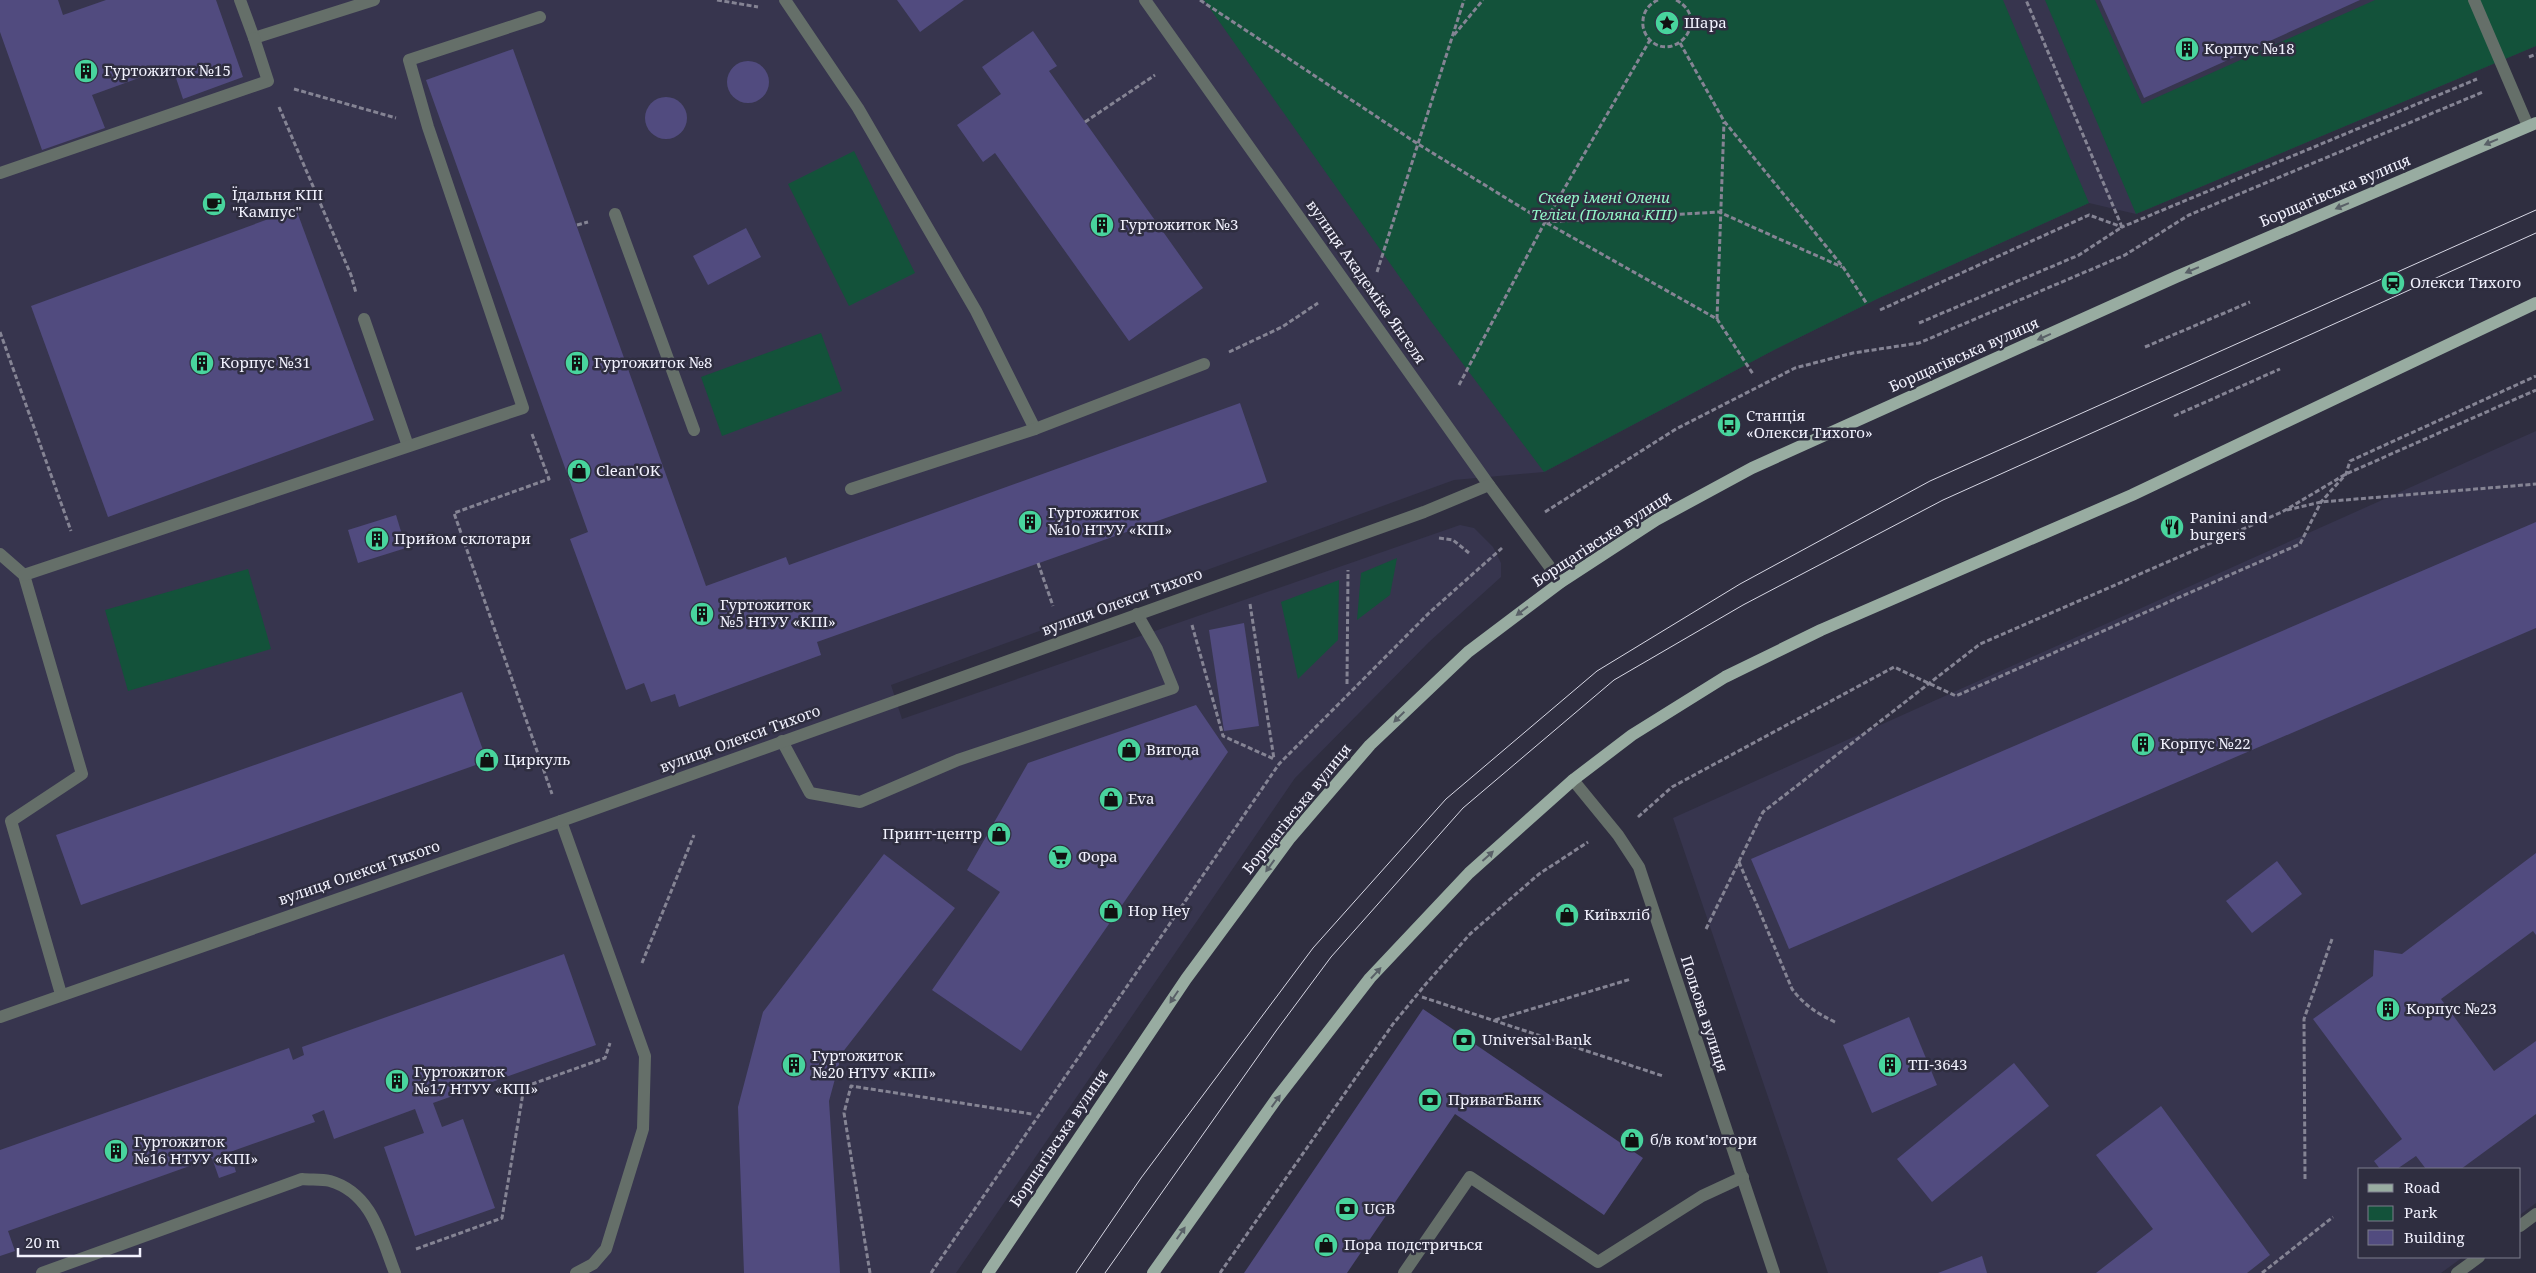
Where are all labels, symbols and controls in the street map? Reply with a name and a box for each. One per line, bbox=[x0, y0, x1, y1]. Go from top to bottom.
place icon: Шара bbox=[1654, 10, 1680, 36]
place label: Шара bbox=[1684, 12, 1727, 32]
building icon: Корпус №18 bbox=[2174, 36, 2200, 62]
place label: Корпус №18 bbox=[2204, 38, 2295, 58]
building icon: Гуртожиток №15 bbox=[73, 58, 99, 84]
place label: Гуртожиток №15 bbox=[104, 60, 231, 80]
one-way arrow bbox=[2484, 139, 2498, 147]
street label: Борщагівська вулиця bbox=[2256, 149, 2413, 231]
place label: Їдальня КПІ "Кампус" bbox=[232, 184, 323, 221]
park label: Сквер імені Олени Теліги (Поляна КПІ) bbox=[1531, 187, 1677, 224]
cafe icon: Їдальня КПІ "Кампус" bbox=[201, 191, 227, 217]
street label: вулиця Академіка Янгеля bbox=[1303, 196, 1431, 367]
one-way arrow bbox=[2335, 203, 2349, 211]
building icon: Гуртожиток №3 bbox=[1089, 212, 1115, 238]
place label: Гуртожиток №3 bbox=[1120, 214, 1238, 234]
one-way arrow bbox=[2185, 267, 2199, 275]
station icon: Олекси Тихого bbox=[2380, 270, 2406, 296]
place label: Олекси Тихого bbox=[2410, 272, 2521, 292]
street label: Борщагівська вулиця bbox=[1885, 312, 2042, 396]
one-way arrow bbox=[2037, 333, 2051, 341]
building icon: Корпус №31 bbox=[189, 350, 215, 376]
building icon: Гуртожиток №8 bbox=[564, 350, 590, 376]
place label: Корпус №31 bbox=[220, 352, 311, 372]
place label: Гуртожиток №8 bbox=[594, 352, 712, 372]
place label: Станція «Олекси Тихого» bbox=[1746, 405, 1873, 442]
bus stop icon: Станція «Олекси Тихого» bbox=[1716, 412, 1742, 438]
shop icon: Clean'OK bbox=[566, 458, 592, 484]
place label: Clean'OK bbox=[596, 460, 661, 480]
street label: Борщагівська вулиця bbox=[1528, 486, 1675, 591]
place label: Гуртожиток №10 НТУУ «КПІ» bbox=[1048, 502, 1172, 539]
place label: Panini and burgers bbox=[2190, 507, 2268, 544]
building icon: Гуртожиток №10 НТУУ «КПІ» bbox=[1017, 509, 1043, 535]
restaurant icon: Panini and burgers bbox=[2159, 514, 2185, 540]
building icon: Прийом склотари bbox=[364, 526, 390, 552]
place label: Прийом склотари bbox=[394, 528, 531, 548]
street label: вулиця Олекси Тихого bbox=[1038, 563, 1205, 639]
place label: Гуртожиток №5 НТУУ «КПІ» bbox=[720, 594, 836, 631]
building icon: Гуртожиток №5 НТУУ «КПІ» bbox=[689, 601, 715, 627]
one-way arrow bbox=[1516, 606, 1529, 617]
street label: вулиця Олекси Тихого bbox=[656, 700, 823, 776]
one-way arrow bbox=[1393, 711, 1405, 723]
building icon: Корпус №22 bbox=[2130, 731, 2156, 757]
place label: Корпус №22 bbox=[2160, 733, 2251, 753]
shop icon: Вигода bbox=[1116, 737, 1142, 763]
place label: Вигода bbox=[1146, 739, 1200, 759]
street label: Борщагівська вулиця bbox=[1237, 739, 1355, 878]
shop icon: Циркуль bbox=[474, 747, 500, 773]
place label: Циркуль bbox=[504, 749, 570, 769]
shop icon: Eva bbox=[1098, 786, 1124, 812]
place label: Eva bbox=[1128, 788, 1154, 808]
shop icon: Принт-центр bbox=[986, 821, 1012, 847]
place label: Принт-центр bbox=[882, 823, 982, 843]
street label: вулиця Олекси Тихого bbox=[275, 835, 442, 909]
supermarket icon: Фора bbox=[1047, 844, 1073, 870]
place label: Фора bbox=[1078, 846, 1118, 866]
one-way arrow bbox=[1482, 850, 1494, 862]
one-way arrow bbox=[1264, 859, 1275, 872]
shop icon: Hop Hey bbox=[1098, 898, 1124, 924]
place label: Hop Hey bbox=[1128, 900, 1191, 920]
shop icon: Київхліб bbox=[1554, 902, 1580, 928]
place label: Київхліб bbox=[1584, 904, 1650, 924]
street label: Польова вулиця bbox=[1677, 953, 1733, 1075]
one-way arrow bbox=[1370, 966, 1381, 979]
one-way arrow bbox=[1169, 991, 1179, 1004]
building icon: Корпус №23 bbox=[2375, 996, 2401, 1022]
place label: Корпус №23 bbox=[2406, 998, 2497, 1018]
bank icon: Universal Bank bbox=[1451, 1027, 1477, 1053]
place label: Universal Bank bbox=[1482, 1029, 1592, 1049]
place label: Гуртожиток №20 НТУУ «КПІ» bbox=[812, 1045, 936, 1082]
building icon: Гуртожиток №20 НТУУ «КПІ» bbox=[781, 1052, 807, 1078]
building icon: ТП-3643 bbox=[1877, 1052, 1903, 1078]
place label: ТП-3643 bbox=[1908, 1054, 1967, 1074]
place label: Гуртожиток №17 НТУУ «КПІ» bbox=[414, 1061, 538, 1098]
street label: Борщагівська вулиця bbox=[1004, 1065, 1112, 1210]
building icon: Гуртожиток №17 НТУУ «КПІ» bbox=[384, 1068, 410, 1094]
bank icon: ПриватБанк bbox=[1417, 1087, 1443, 1113]
place label: ПриватБанк bbox=[1448, 1089, 1541, 1109]
one-way arrow bbox=[1270, 1095, 1281, 1108]
shop icon: б/в ком'ютори bbox=[1619, 1127, 1645, 1153]
place label: б/в ком'ютори bbox=[1650, 1129, 1757, 1149]
place label: Гуртожиток №16 НТУУ «КПІ» bbox=[134, 1131, 258, 1168]
building icon: Гуртожиток №16 НТУУ «КПІ» bbox=[103, 1138, 129, 1164]
legend bbox=[2358, 1168, 2521, 1258]
text: Road bbox=[2404, 1177, 2440, 1197]
bank icon: UGB bbox=[1334, 1196, 1360, 1222]
place label: UGB bbox=[1364, 1198, 1395, 1218]
text: Park bbox=[2404, 1202, 2438, 1222]
scale bar bbox=[18, 1226, 140, 1258]
one-way arrow bbox=[1176, 1227, 1187, 1240]
text: Building bbox=[2404, 1227, 2465, 1247]
text: 20 m bbox=[25, 1232, 60, 1252]
shop icon: Пора подстричься bbox=[1313, 1232, 1339, 1258]
place label: Пора подстричься bbox=[1344, 1234, 1483, 1254]

